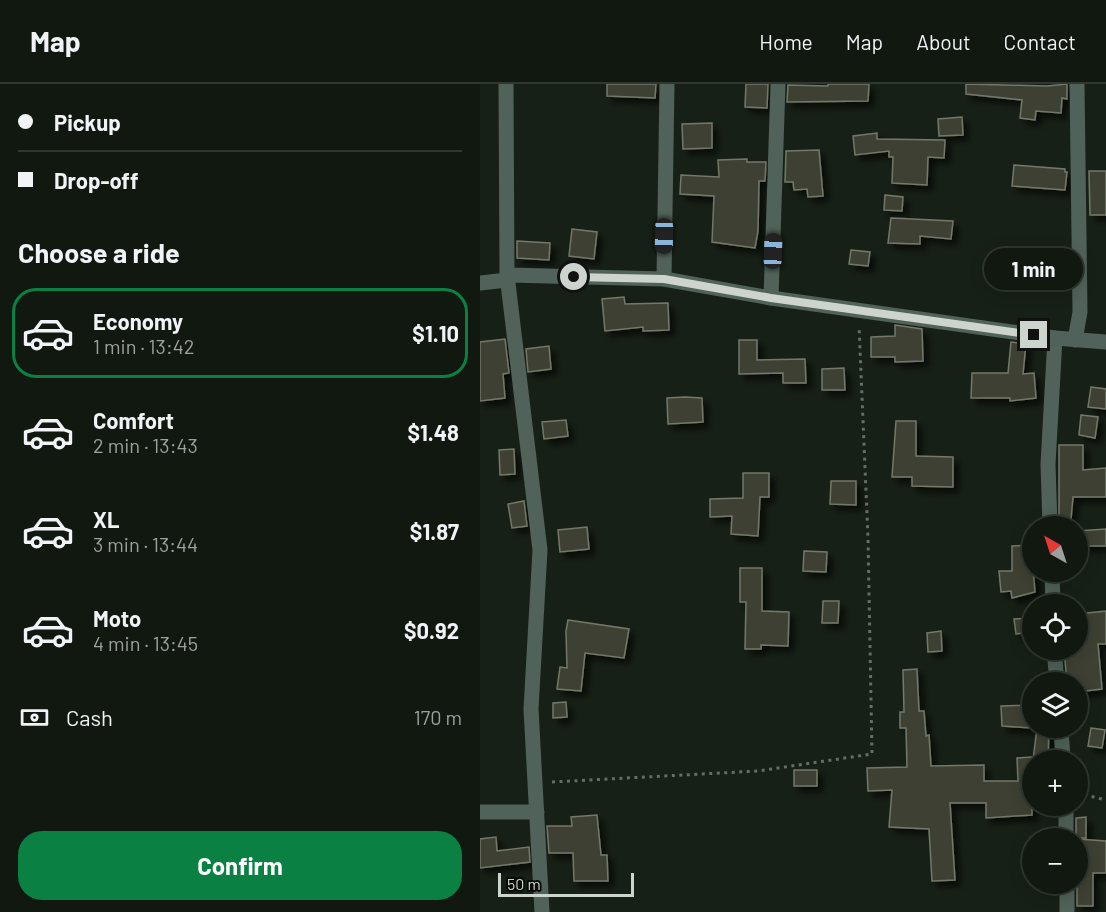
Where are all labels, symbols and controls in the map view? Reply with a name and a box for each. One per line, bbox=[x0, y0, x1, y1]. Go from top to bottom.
text: Map bbox=[30, 24, 81, 58]
text: Home bbox=[759, 29, 813, 54]
text: Map bbox=[846, 29, 883, 54]
text: About bbox=[916, 29, 971, 54]
text: Contact bbox=[1004, 29, 1076, 54]
text: Pickup bbox=[54, 109, 121, 135]
text: Drop-off bbox=[54, 167, 138, 193]
car bbox=[655, 218, 673, 254]
car bbox=[763, 233, 783, 269]
text: Choose a ride bbox=[18, 236, 180, 268]
callout: 1 min bbox=[984, 248, 1084, 290]
text: 1 min bbox=[1012, 257, 1055, 281]
route start bbox=[560, 263, 587, 290]
icon: car bbox=[21, 306, 75, 360]
text: Economy bbox=[93, 308, 183, 334]
text: $1.10 bbox=[412, 320, 459, 346]
route end bbox=[1020, 321, 1047, 348]
text: 1 min · 13:42 bbox=[93, 334, 194, 358]
icon: car bbox=[21, 405, 75, 459]
text: Comfort bbox=[93, 407, 174, 433]
text: $1.48 bbox=[407, 419, 459, 445]
text: 2 min · 13:43 bbox=[93, 433, 198, 457]
icon: car bbox=[21, 504, 75, 558]
text: XL bbox=[93, 506, 119, 532]
north arrow bbox=[1022, 516, 1088, 582]
map controls bbox=[1022, 516, 1088, 894]
text: $1.87 bbox=[410, 518, 459, 544]
text: 3 min · 13:44 bbox=[93, 532, 198, 556]
button: locate bbox=[1022, 594, 1088, 660]
icon: car bbox=[21, 603, 75, 657]
text: Moto bbox=[93, 605, 141, 631]
text: $0.92 bbox=[404, 617, 459, 643]
text: 4 min · 13:45 bbox=[93, 631, 198, 655]
button: layers bbox=[1022, 672, 1088, 738]
icon: cash bbox=[18, 701, 51, 734]
text: Cash bbox=[66, 704, 113, 730]
text: 170 m bbox=[414, 705, 462, 729]
button: + bbox=[1022, 750, 1088, 816]
button: − bbox=[1022, 828, 1088, 894]
button: Confirm bbox=[18, 831, 462, 900]
scale bar bbox=[498, 870, 634, 898]
text: 50 m bbox=[507, 874, 541, 893]

